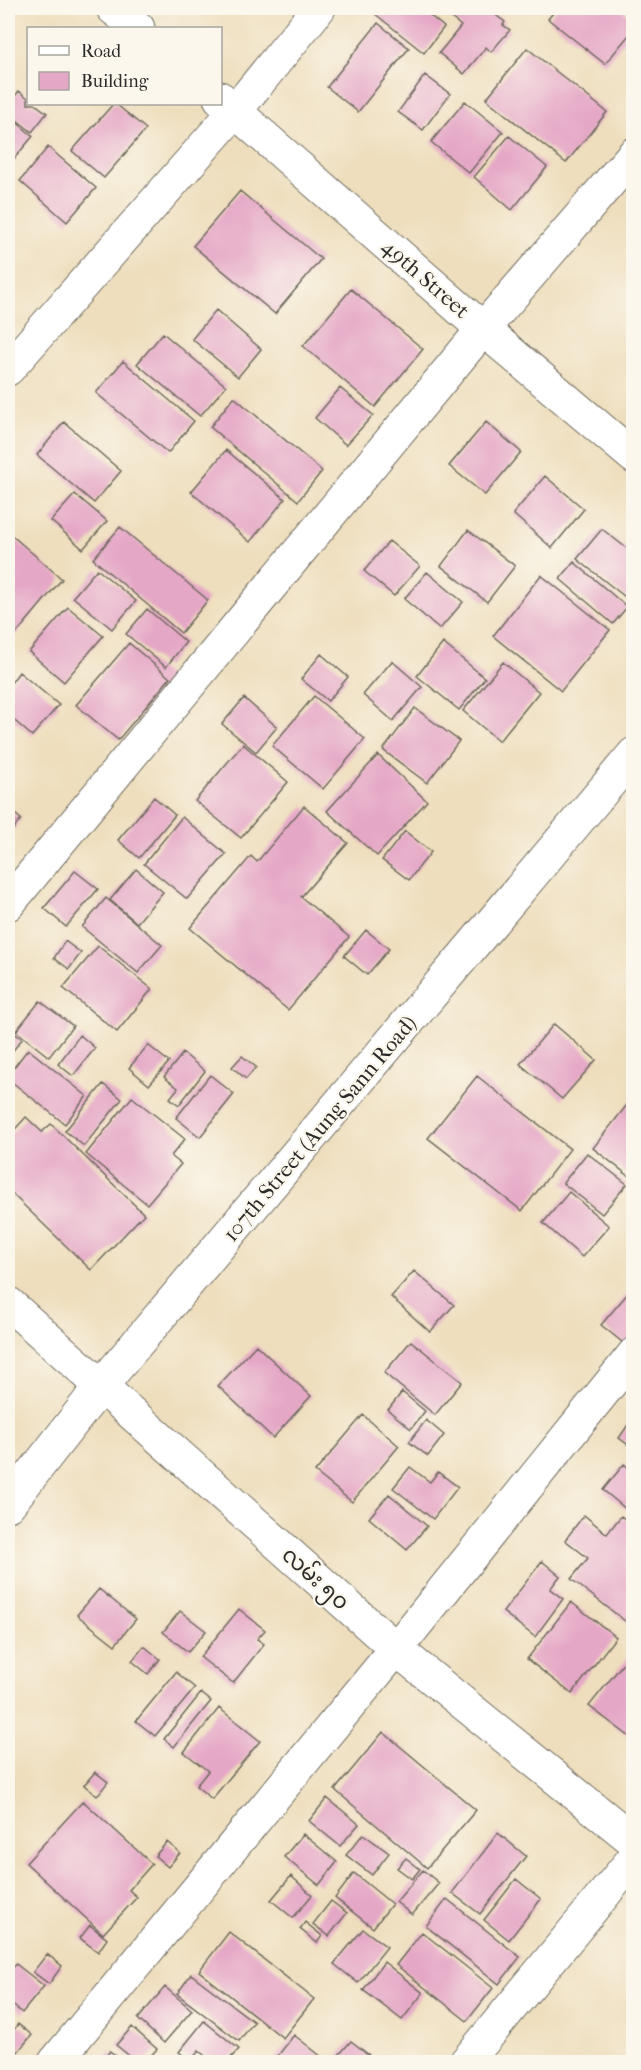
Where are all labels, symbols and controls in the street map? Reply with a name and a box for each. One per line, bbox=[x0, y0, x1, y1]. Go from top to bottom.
legend bbox=[27, 27, 222, 105]
text: Road bbox=[81, 41, 121, 62]
text: Building bbox=[81, 71, 149, 92]
street label: 49th Street bbox=[376, 234, 475, 324]
street label: 107th Street (Aung Sann Road) bbox=[218, 1010, 422, 1247]
street label: လမ်း ၅၀ bbox=[274, 1540, 356, 1619]

